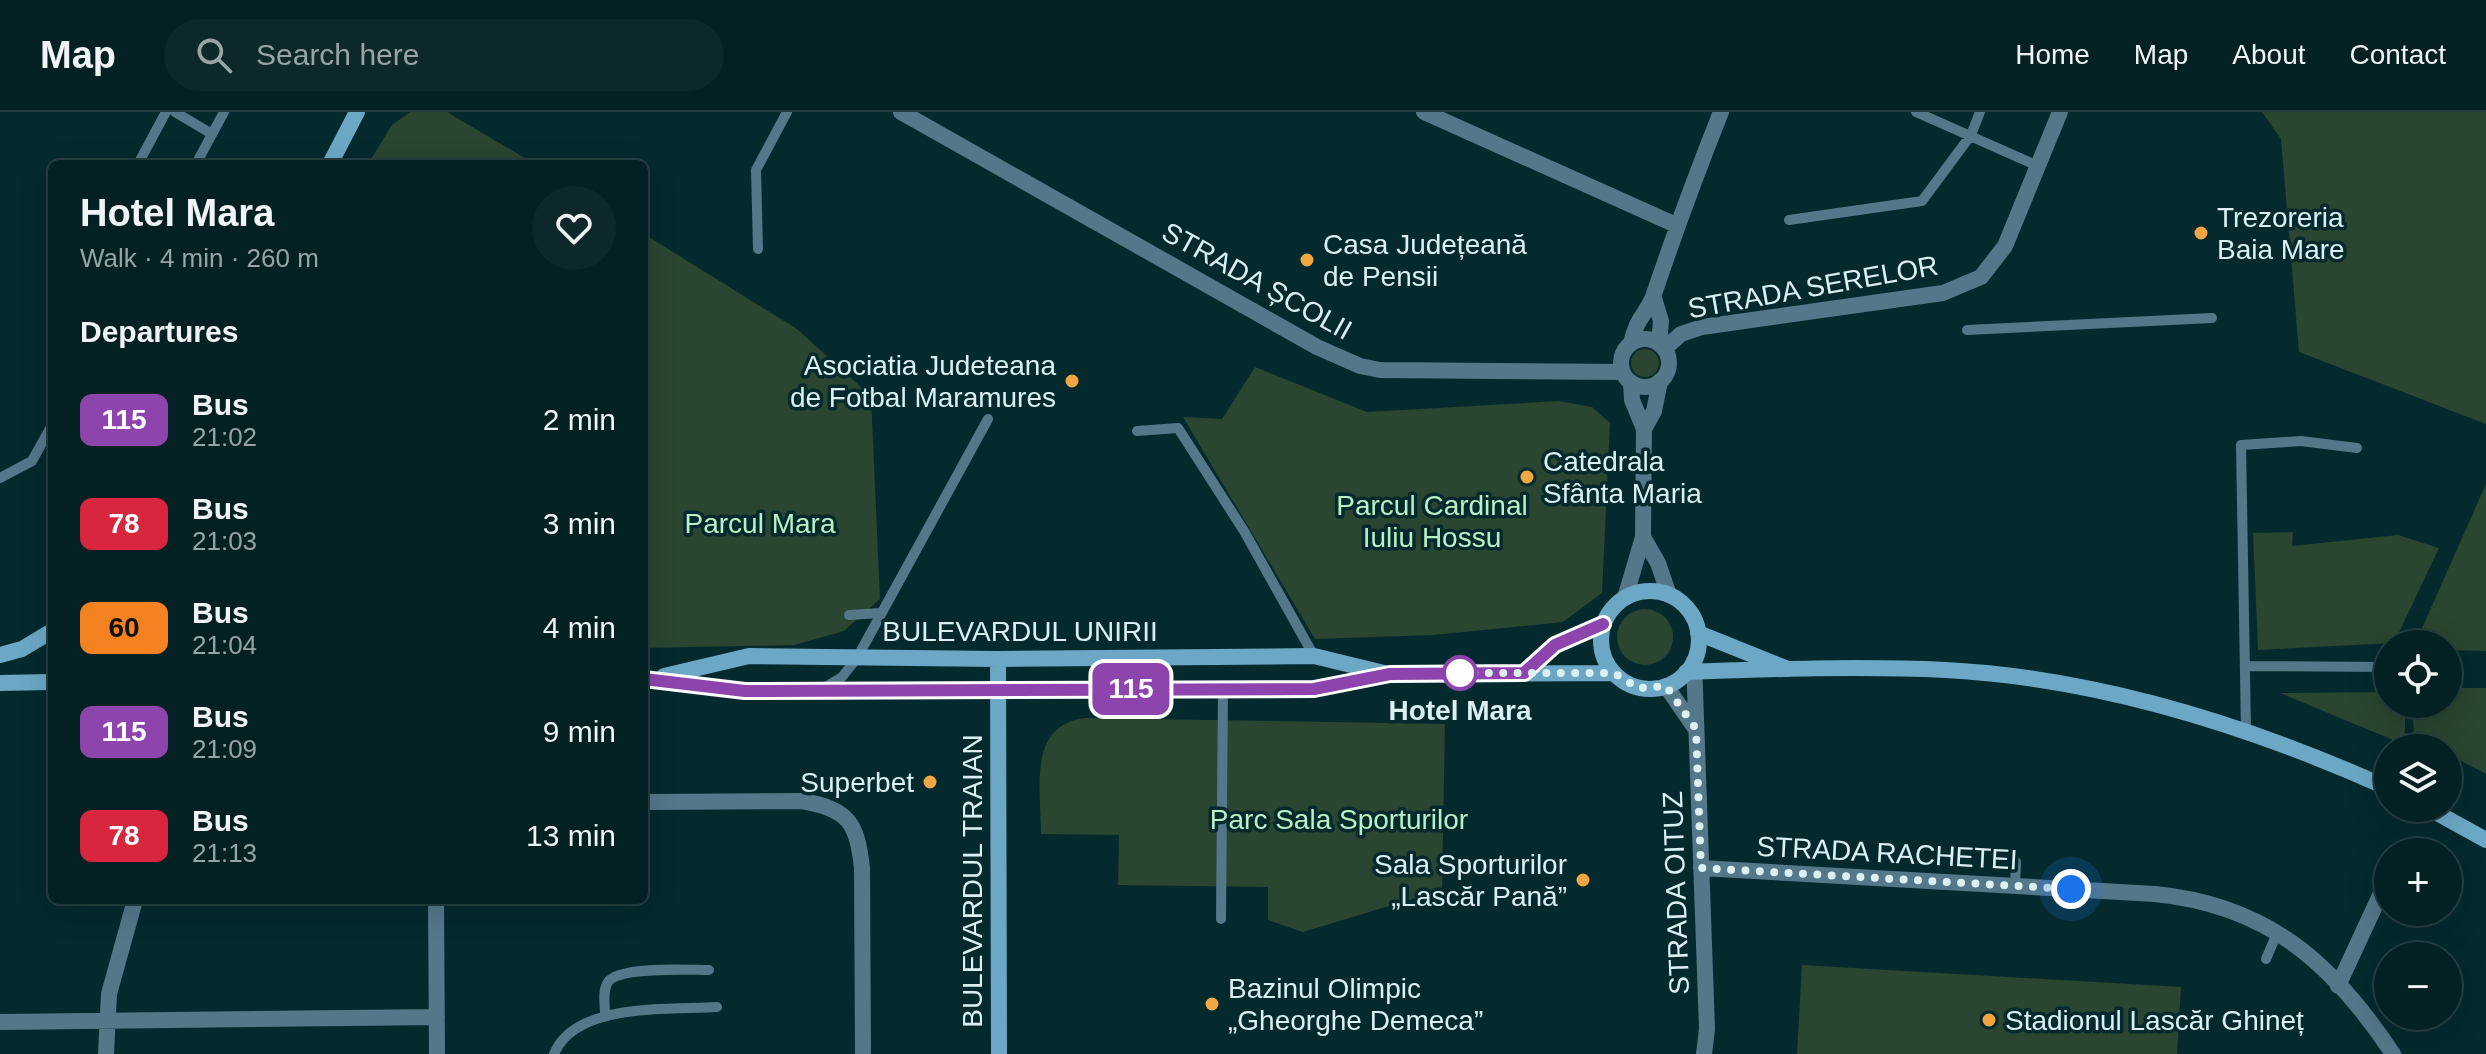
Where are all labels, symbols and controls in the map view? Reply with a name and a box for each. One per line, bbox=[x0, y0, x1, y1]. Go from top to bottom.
search box bbox=[164, 19, 724, 91]
icon: search bbox=[192, 33, 236, 77]
text: Map bbox=[40, 34, 116, 76]
text: Search here bbox=[256, 38, 419, 71]
text: Home bbox=[2015, 39, 2090, 70]
text: Map bbox=[2134, 39, 2188, 70]
text: About bbox=[2232, 39, 2306, 70]
text: Contact bbox=[2350, 39, 2446, 70]
button: heart bbox=[532, 186, 616, 270]
text: Hotel Mara bbox=[80, 192, 274, 234]
place label: Trezoreria Baia Mare bbox=[2217, 202, 2345, 265]
street label: STRADA ȘCOLII bbox=[1157, 216, 1357, 346]
marker: Trezoreria Baia Mare bbox=[2192, 224, 2210, 242]
place label: Casa Județeană de Pensii bbox=[1323, 229, 1527, 292]
text: Walk · 4 min · 260 m bbox=[80, 243, 319, 273]
street label: STRADA SERELOR bbox=[1685, 250, 1941, 324]
marker: Casa Județeană de Pensii bbox=[1298, 251, 1316, 269]
text: Departures bbox=[80, 315, 238, 348]
place label: Asociatia Judeteana de Fotbal Maramures bbox=[790, 350, 1056, 413]
marker: Asociatia Judeteana de Fotbal Maramures bbox=[1063, 372, 1081, 390]
text: Bus bbox=[192, 388, 249, 421]
text: 2 min bbox=[543, 403, 616, 436]
text: 115 bbox=[101, 404, 147, 435]
text: 21:02 bbox=[192, 422, 257, 452]
place label: Catedrala Sfânta Maria bbox=[1543, 446, 1702, 509]
marker: Catedrala Sfânta Maria bbox=[1518, 468, 1536, 486]
park label: Parcul Cardinal Iuliu Hossu bbox=[1336, 490, 1528, 553]
text: Bus bbox=[192, 492, 249, 525]
text: 3 min bbox=[543, 507, 616, 540]
text: 78 bbox=[108, 508, 140, 539]
park label: Parcul Mara bbox=[685, 508, 836, 539]
text: 21:03 bbox=[192, 526, 257, 556]
text: Bus bbox=[192, 596, 249, 629]
text: 4 min bbox=[543, 611, 616, 644]
text: 60 bbox=[108, 612, 140, 643]
street label: BULEVARDUL UNIRII bbox=[882, 616, 1158, 647]
text: 21:04 bbox=[192, 630, 257, 660]
map controls bbox=[2374, 630, 2462, 1030]
button: locate bbox=[2374, 630, 2462, 718]
marker: Hotel Mara bbox=[1443, 656, 1477, 690]
line badge: 115 bbox=[1085, 663, 1177, 715]
text: 115 bbox=[1108, 673, 1154, 704]
place label: Hotel Mara bbox=[1388, 695, 1532, 726]
text: Bus bbox=[192, 700, 249, 733]
text: 9 min bbox=[543, 715, 616, 748]
text: 115 bbox=[101, 716, 147, 747]
text: 21:09 bbox=[192, 734, 257, 764]
street label: BULEVARDUL TRAIAN bbox=[957, 734, 988, 1028]
button: layers bbox=[2374, 734, 2462, 822]
place label: Superbet bbox=[800, 767, 914, 798]
marker: Superbet bbox=[921, 773, 939, 791]
street label: STRADA OITUZ bbox=[1657, 791, 1695, 995]
text: Bus bbox=[192, 804, 249, 837]
park label: Parc Sala Sporturilor bbox=[1210, 804, 1468, 835]
text: 13 min bbox=[526, 819, 616, 852]
text: 78 bbox=[108, 820, 140, 851]
street label: STRADA RACHETEI bbox=[1756, 831, 2018, 875]
text: 21:13 bbox=[192, 838, 257, 868]
button: + bbox=[2374, 838, 2462, 926]
place label: Sala Sporturilor „Lascăr Pană” bbox=[1374, 849, 1567, 912]
your location bbox=[2051, 869, 2091, 909]
marker: Sala Sporturilor „Lascăr Pană” bbox=[1574, 871, 1592, 889]
button: − bbox=[2374, 942, 2462, 1030]
place label: Bazinul Olimpic „Gheorghe Demeca” bbox=[1228, 973, 1483, 1036]
marker: Bazinul Olimpic „Gheorghe Demeca” bbox=[1203, 995, 1221, 1013]
place label: Stadionul Lascăr Ghineț bbox=[2005, 1005, 2304, 1036]
marker: Stadionul Lascăr Ghineț bbox=[1980, 1011, 1998, 1029]

